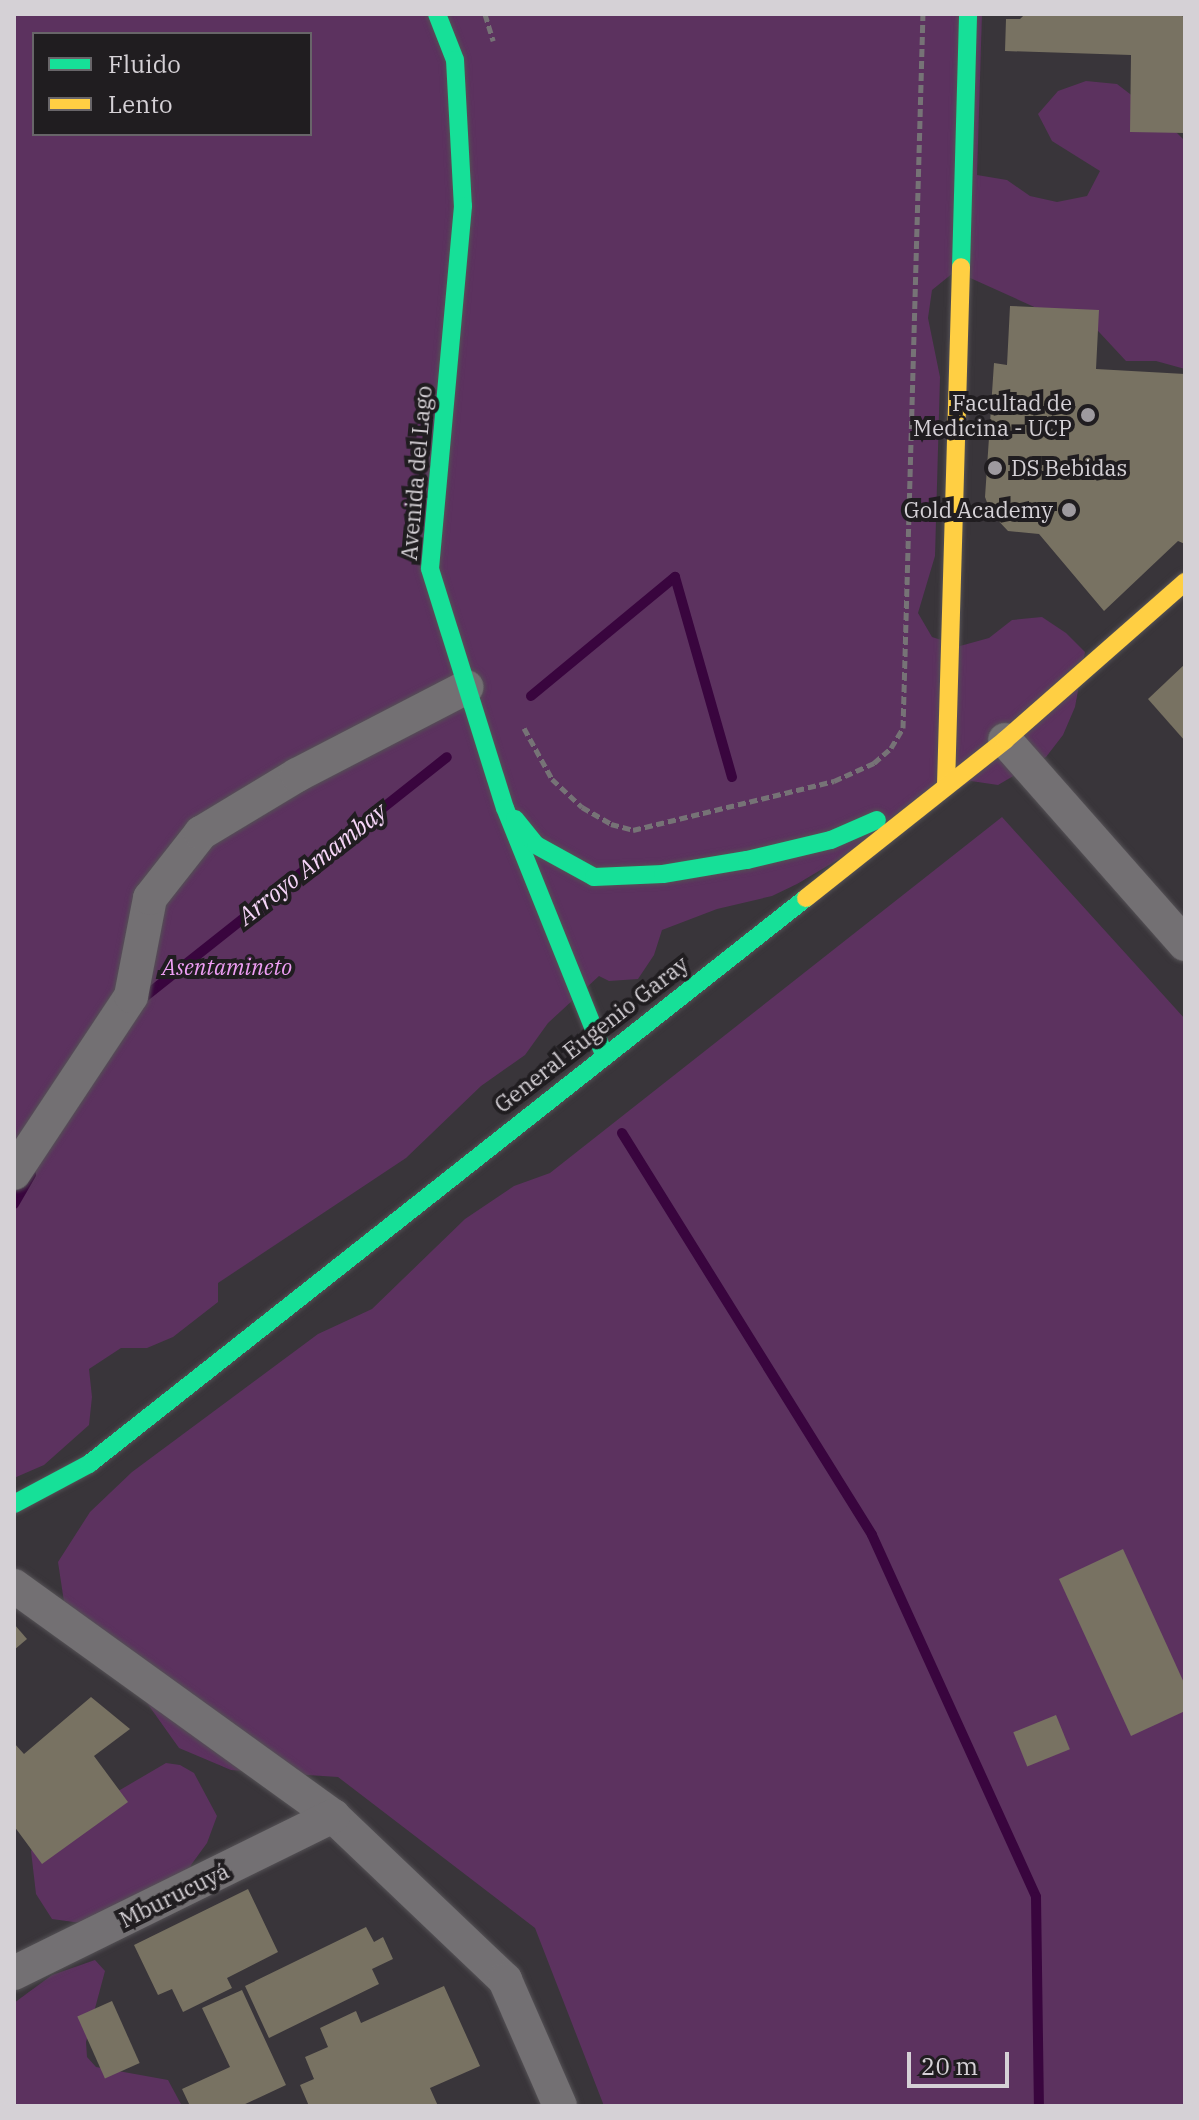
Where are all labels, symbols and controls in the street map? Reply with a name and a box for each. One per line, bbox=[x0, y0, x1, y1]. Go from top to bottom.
legend bbox=[32, 32, 312, 136]
text: Fluido bbox=[108, 48, 181, 80]
text: Lento bbox=[108, 88, 172, 120]
street label: Avenida del Lago bbox=[395, 384, 437, 562]
place label: Facultad de Medicina - UCP bbox=[913, 389, 1072, 440]
marker: Facultad de Medicina - UCP bbox=[1079, 406, 1097, 424]
place label: DS Bebidas bbox=[1011, 455, 1127, 481]
marker: DS Bebidas bbox=[986, 459, 1004, 477]
place label: Gold Academy bbox=[904, 497, 1053, 523]
marker: Gold Academy bbox=[1060, 501, 1078, 519]
water label: Arroyo Amambay bbox=[232, 797, 392, 931]
street label: General Eugenio Garay bbox=[489, 950, 693, 1118]
park label: Asentamineto bbox=[162, 954, 292, 980]
street label: Mburucuyá bbox=[115, 1857, 233, 1933]
scale bar bbox=[911, 2036, 1013, 2086]
text: 20 m bbox=[921, 2050, 978, 2082]

